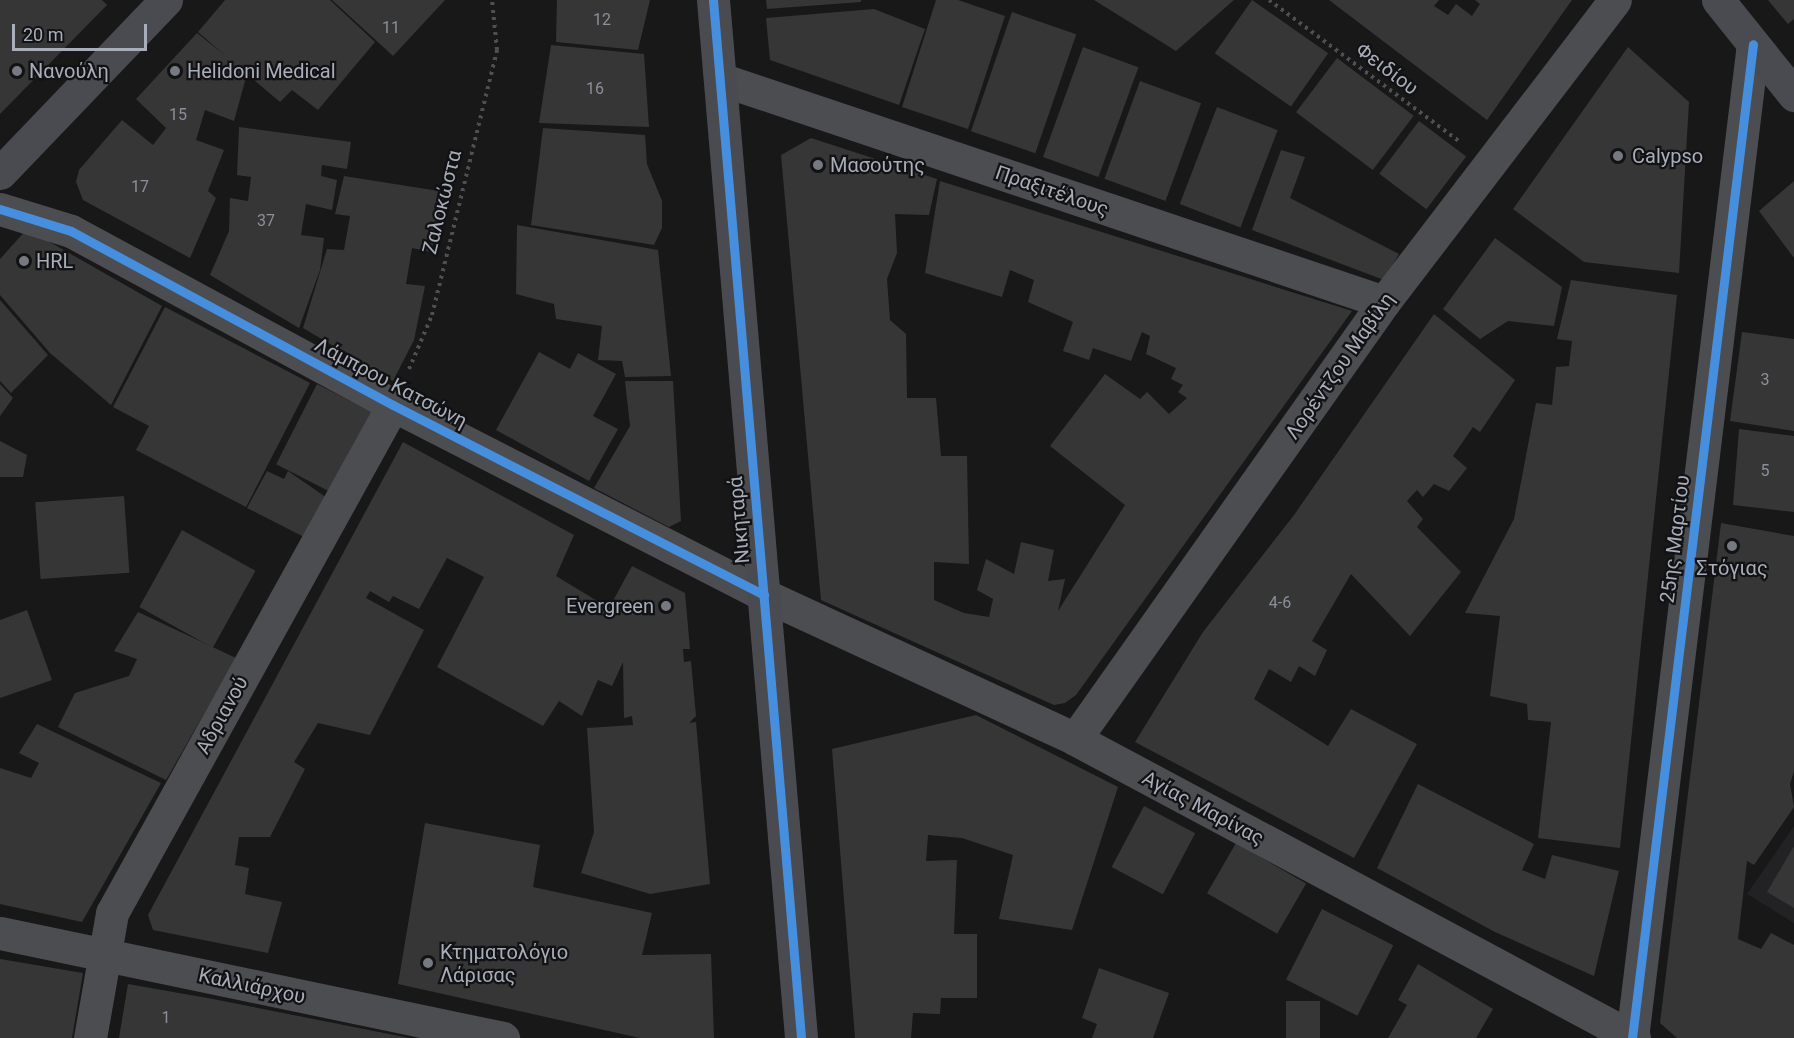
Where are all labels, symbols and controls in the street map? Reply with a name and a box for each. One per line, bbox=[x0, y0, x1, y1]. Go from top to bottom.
house number: 12 bbox=[593, 10, 611, 30]
scale bar bbox=[15, 12, 150, 50]
house number: 11 bbox=[382, 18, 400, 38]
text: 20 m bbox=[23, 24, 63, 45]
street label: Φειδίου bbox=[1351, 38, 1423, 100]
place label: Νανούλη bbox=[29, 59, 109, 83]
place label: Helidoni Medical bbox=[187, 59, 336, 83]
marker: Νανούλη bbox=[10, 64, 24, 78]
marker: Helidoni Medical bbox=[168, 64, 182, 78]
house number: 16 bbox=[586, 79, 604, 99]
house number: 15 bbox=[169, 105, 187, 125]
place label: Calypso bbox=[1632, 144, 1703, 168]
marker: Calypso bbox=[1609, 147, 1627, 165]
street label: Ζαλοκώστα bbox=[418, 148, 466, 256]
place label: Μασούτης bbox=[830, 153, 925, 177]
marker: Μασούτης bbox=[811, 158, 825, 172]
street label: Πραξιτέλους bbox=[992, 160, 1112, 222]
house number: 17 bbox=[131, 177, 149, 197]
house number: 37 bbox=[257, 211, 275, 231]
place label: HRL bbox=[36, 249, 73, 273]
marker: HRL bbox=[17, 254, 31, 268]
street label: Λορέντζου Μαβίλη bbox=[1280, 288, 1400, 444]
street label: Λάμπρου Κατσώνη bbox=[311, 333, 471, 433]
house number: 3 bbox=[1761, 370, 1769, 390]
house number: 5 bbox=[1761, 461, 1769, 481]
street label: 25ης Μαρτίου bbox=[1655, 474, 1695, 604]
street label: Νικηταρά bbox=[723, 475, 755, 565]
marker: Στόγιας bbox=[1725, 539, 1739, 553]
place label: Στόγιας bbox=[1696, 556, 1768, 580]
house number: 4-6 bbox=[1269, 593, 1291, 613]
place label: Evergreen bbox=[566, 594, 654, 618]
marker: Evergreen bbox=[659, 599, 673, 613]
street label: Αδριανού bbox=[191, 672, 253, 758]
street label: Αγίας Μαρίνας bbox=[1138, 766, 1268, 850]
place label: Κτηματολόγιο Λάρισας bbox=[440, 940, 568, 987]
marker: Κτηματολόγιο Λάρισας bbox=[421, 956, 435, 970]
street label: Καλλιάρχου bbox=[196, 963, 308, 1009]
house number: 1 bbox=[162, 1008, 170, 1028]

